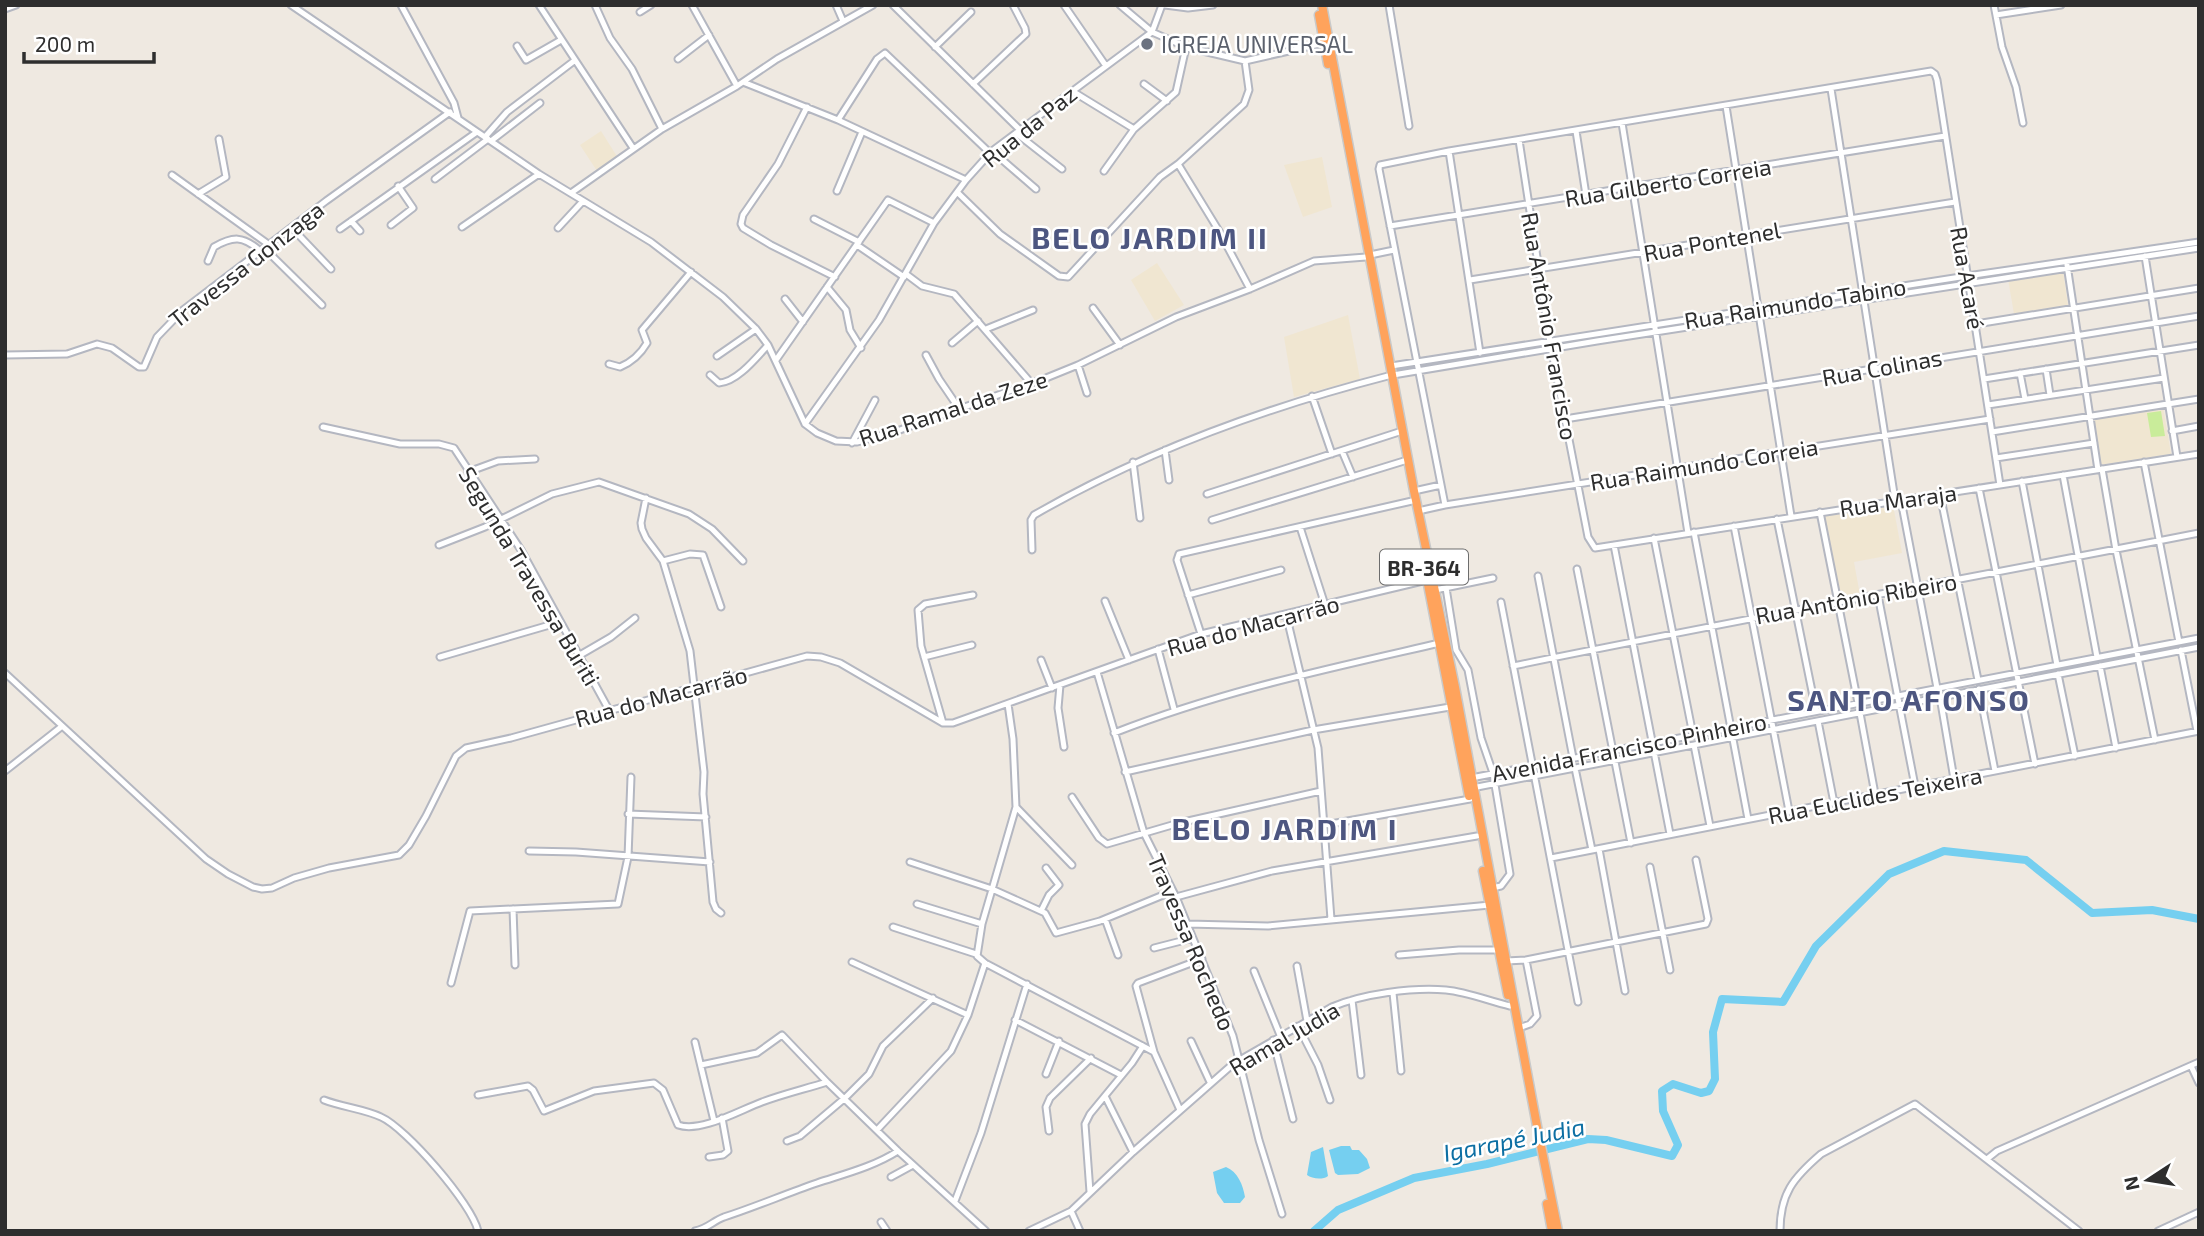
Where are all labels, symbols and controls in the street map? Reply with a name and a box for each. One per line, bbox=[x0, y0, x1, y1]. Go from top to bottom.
scale bar bbox=[24, 21, 154, 65]
place label: IGREJA UNIVERSAL bbox=[1161, 30, 1353, 58]
text: 200 m bbox=[35, 31, 95, 56]
marker: IGREJA UNIVERSAL bbox=[1139, 36, 1155, 52]
street label: Rua da Paz bbox=[976, 79, 1082, 173]
street label: Rua Gilberto Correia bbox=[1563, 152, 1773, 212]
street label: Travessa Gonzaga bbox=[163, 195, 329, 333]
street label: Rua Antônio Francisco bbox=[1516, 210, 1584, 442]
street label: Rua Pontenel bbox=[1641, 215, 1783, 267]
district label: BELO JARDIM II bbox=[1031, 219, 1269, 255]
street label: Rua Acaré bbox=[1945, 224, 1991, 332]
street label: Rua Raimundo Tabino bbox=[1682, 272, 1908, 334]
street label: Rua Colinas bbox=[1820, 343, 1944, 391]
street label: Rua Ramal da Zeze bbox=[855, 364, 1051, 452]
street label: Rua Raimundo Correia bbox=[1588, 432, 1820, 496]
street label: Segunda Travessa Buriti bbox=[454, 461, 606, 691]
street label: Rua Maraja bbox=[1838, 478, 1958, 522]
road number: BR-364 bbox=[1380, 550, 1468, 584]
street label: Rua Antônio Ribeiro bbox=[1753, 566, 1959, 630]
street label: Rua do Macarrão bbox=[1164, 589, 1342, 661]
street label: Rua do Macarrão bbox=[572, 660, 750, 732]
district label: SANTO AFONSO bbox=[1787, 681, 2031, 717]
street label: Avenida Francisco Pinheiro bbox=[1489, 707, 1769, 787]
street label: Rua Euclides Teixeira bbox=[1766, 761, 1984, 829]
district label: BELO JARDIM I bbox=[1172, 810, 1398, 846]
street label: Travessa Rochedo bbox=[1142, 850, 1242, 1034]
street label: Ramal Judia bbox=[1224, 995, 1344, 1081]
water label: Igarapé Judia bbox=[1441, 1111, 1587, 1167]
north arrow bbox=[2113, 1145, 2183, 1215]
text: N bbox=[2118, 1175, 2144, 1193]

